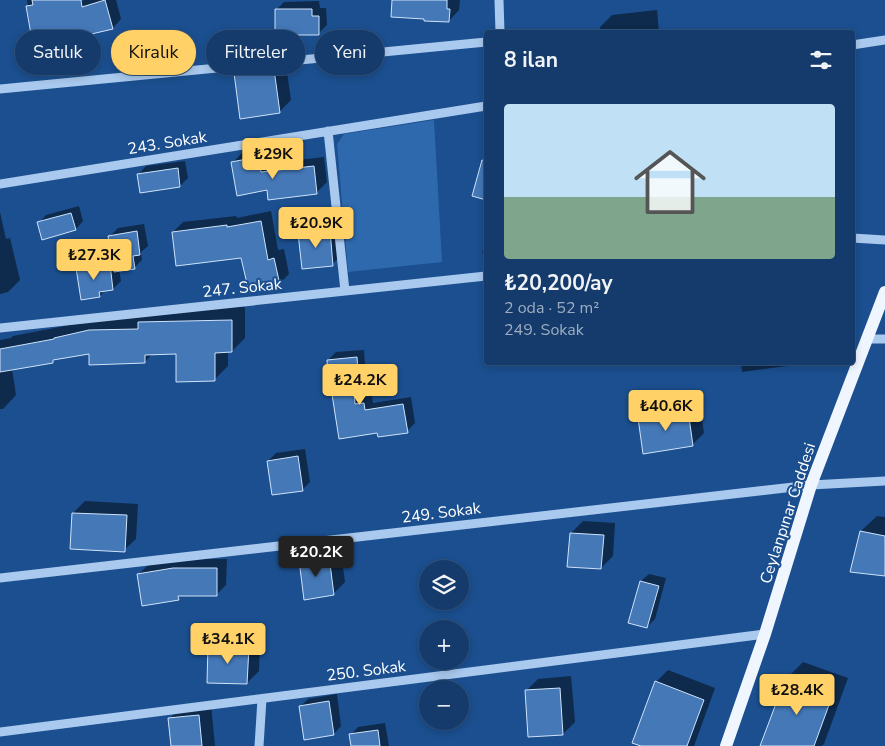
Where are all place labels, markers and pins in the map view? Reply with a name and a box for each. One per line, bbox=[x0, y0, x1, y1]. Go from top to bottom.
pin: ₺29K bbox=[243, 138, 303, 180]
pin: ₺20.9K bbox=[275, 206, 357, 249]
pin: ₺27.3K bbox=[53, 238, 135, 281]
pin: ₺24.2K bbox=[319, 364, 401, 406]
pin: ₺40.6K bbox=[625, 390, 707, 432]
pin: ₺20.2K bbox=[275, 536, 357, 578]
pin: ₺34.1K bbox=[187, 622, 269, 665]
pin: ₺28.4K bbox=[756, 674, 838, 716]

